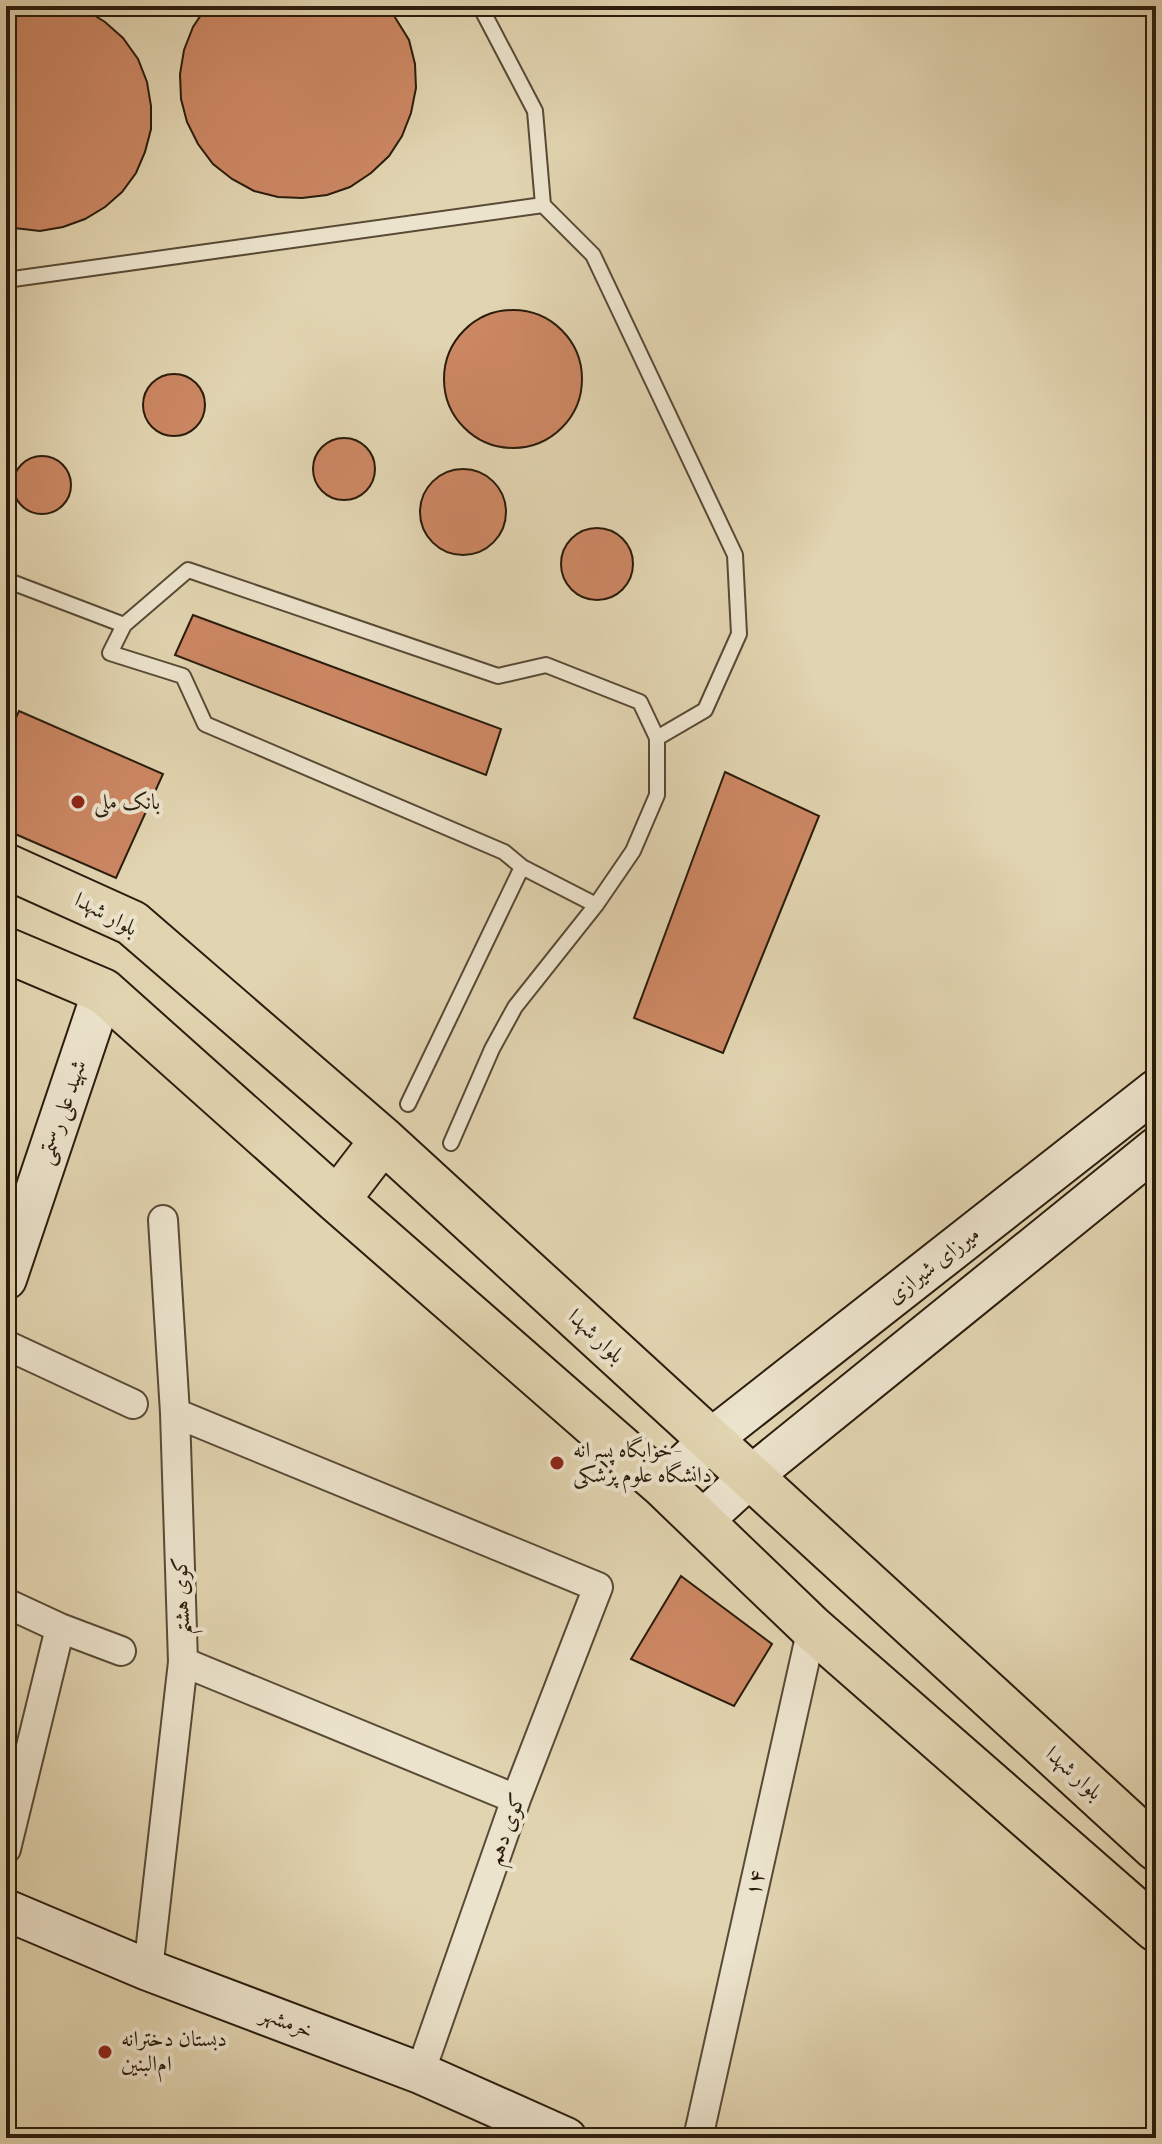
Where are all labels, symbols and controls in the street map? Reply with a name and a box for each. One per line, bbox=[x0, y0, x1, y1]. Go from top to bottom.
place label: بانک ملی bbox=[94, 789, 160, 818]
marker: بانک ملی bbox=[69, 793, 87, 811]
street label: بلوار شهدا bbox=[69, 887, 142, 942]
street label: شهید علی رستمی bbox=[32, 1056, 95, 1169]
street label: میرزای شیرازی bbox=[881, 1221, 985, 1309]
street label: بلوار شهدا bbox=[562, 1303, 630, 1369]
place label: خوابگاە پسرانە- دانشگاە علوم پزشکی bbox=[573, 1436, 712, 1494]
marker: خوابگاە پسرانە- دانشگاە علوم پزشکی bbox=[548, 1454, 566, 1472]
street label: کوی هشتم bbox=[167, 1556, 203, 1636]
street label: بلوار شهدا bbox=[1039, 1741, 1108, 1806]
street label: کوی دهم bbox=[481, 1789, 538, 1871]
street label: ۱۴ bbox=[739, 1867, 771, 1898]
street label: خرمشهر bbox=[255, 1999, 317, 2045]
place label: دبستان دخترانه ام‌البنین bbox=[121, 2026, 227, 2083]
marker: دبستان دخترانه ام‌البنین bbox=[96, 2043, 114, 2061]

